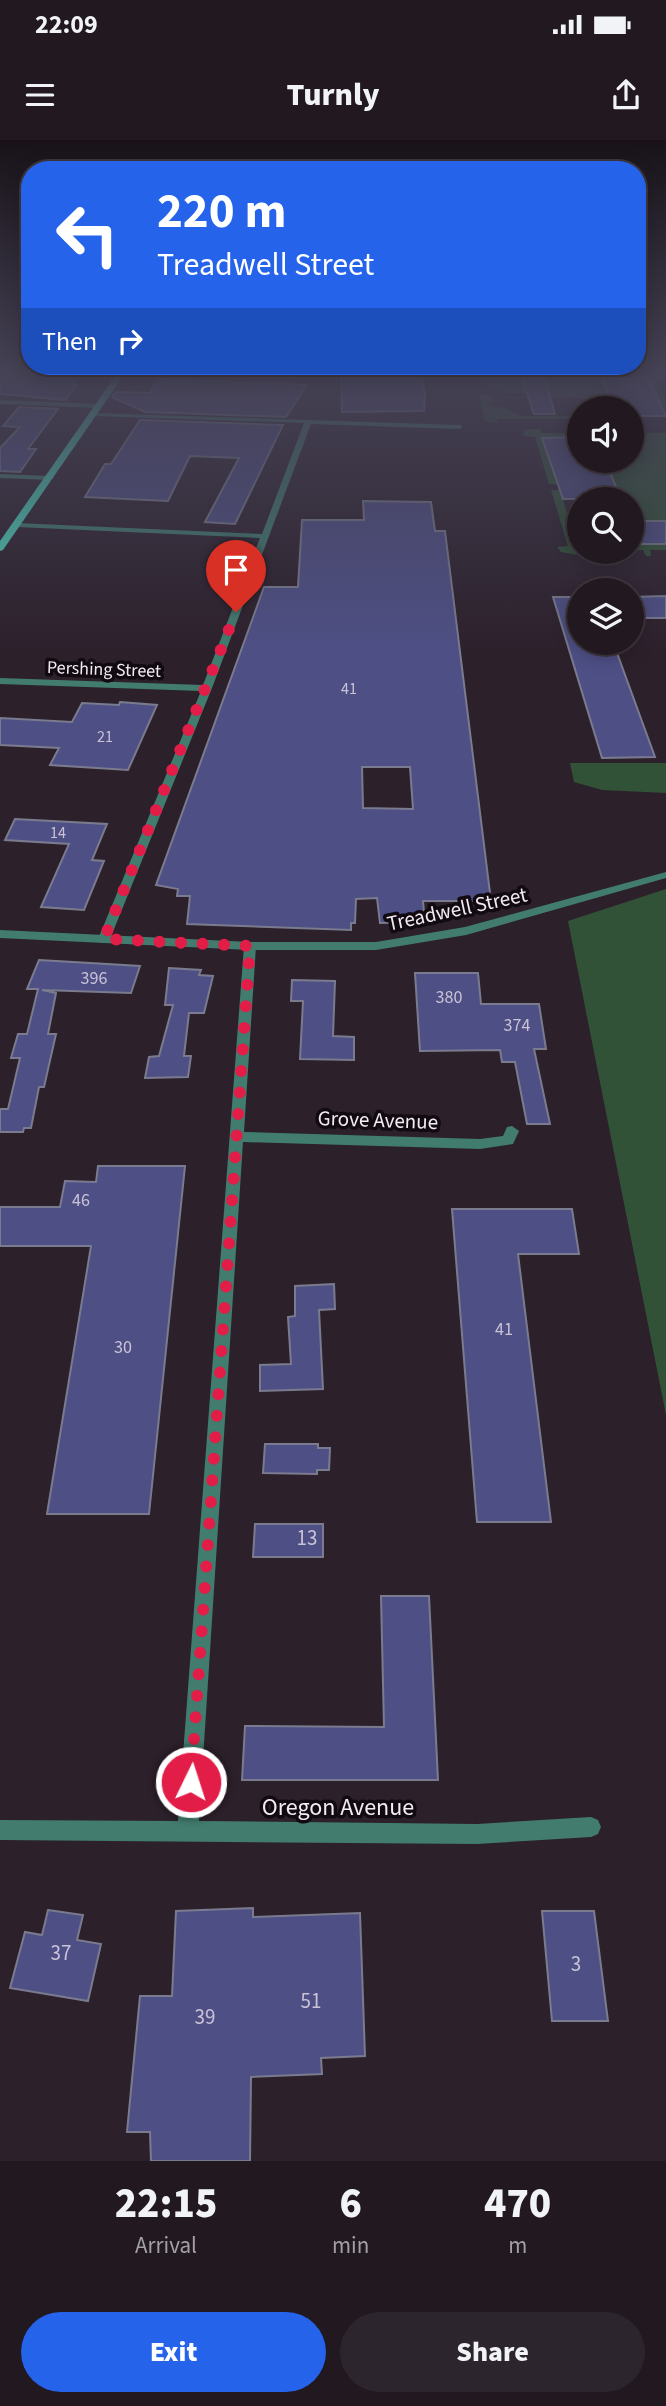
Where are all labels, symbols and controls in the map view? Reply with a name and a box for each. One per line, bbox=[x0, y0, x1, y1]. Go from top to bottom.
text: 22:09 bbox=[35, 6, 98, 43]
text: Turnly bbox=[287, 72, 379, 118]
icon: menu bbox=[21, 76, 59, 114]
icon: share bbox=[607, 76, 645, 114]
text: 220 m bbox=[157, 177, 286, 247]
icon: left bbox=[42, 189, 133, 280]
text: Treadwell Street bbox=[157, 242, 374, 288]
icon: right bbox=[111, 322, 149, 360]
text: Then bbox=[42, 323, 97, 360]
map controls bbox=[567, 396, 644, 655]
button: sound bbox=[567, 396, 644, 473]
button: search bbox=[567, 487, 644, 564]
pin bbox=[206, 540, 266, 612]
icon: arrive bbox=[217, 551, 255, 589]
button: layers bbox=[567, 578, 644, 655]
street label: Pershing Street bbox=[46, 655, 162, 684]
house number: 41 bbox=[341, 678, 357, 700]
house number: 21 bbox=[97, 726, 113, 748]
house number: 14 bbox=[50, 822, 66, 844]
street label: Treadwell Street bbox=[384, 879, 530, 939]
house number: 396 bbox=[81, 966, 107, 991]
house number: 380 bbox=[436, 985, 462, 1010]
house number: 374 bbox=[504, 1013, 530, 1038]
street label: Grove Avenue bbox=[317, 1103, 439, 1137]
house number: 46 bbox=[72, 1188, 90, 1213]
house number: 41 bbox=[495, 1317, 513, 1342]
house number: 30 bbox=[114, 1335, 132, 1360]
house number: 13 bbox=[297, 1523, 317, 1553]
position arrow bbox=[154, 1745, 228, 1819]
street label: Oregon Avenue bbox=[262, 1790, 414, 1825]
house number: 37 bbox=[51, 1938, 71, 1968]
house number: 3 bbox=[571, 1949, 581, 1979]
house number: 51 bbox=[301, 1986, 321, 2016]
house number: 39 bbox=[195, 2002, 215, 2032]
text: 22:15 bbox=[115, 2174, 217, 2234]
text: 6 bbox=[339, 2174, 362, 2234]
text: 470 bbox=[484, 2174, 551, 2234]
text: Arrival bbox=[135, 2229, 197, 2262]
text: min bbox=[332, 2229, 369, 2262]
text: m bbox=[508, 2229, 527, 2262]
button: Exit bbox=[21, 2312, 326, 2392]
button: Share bbox=[340, 2312, 645, 2392]

